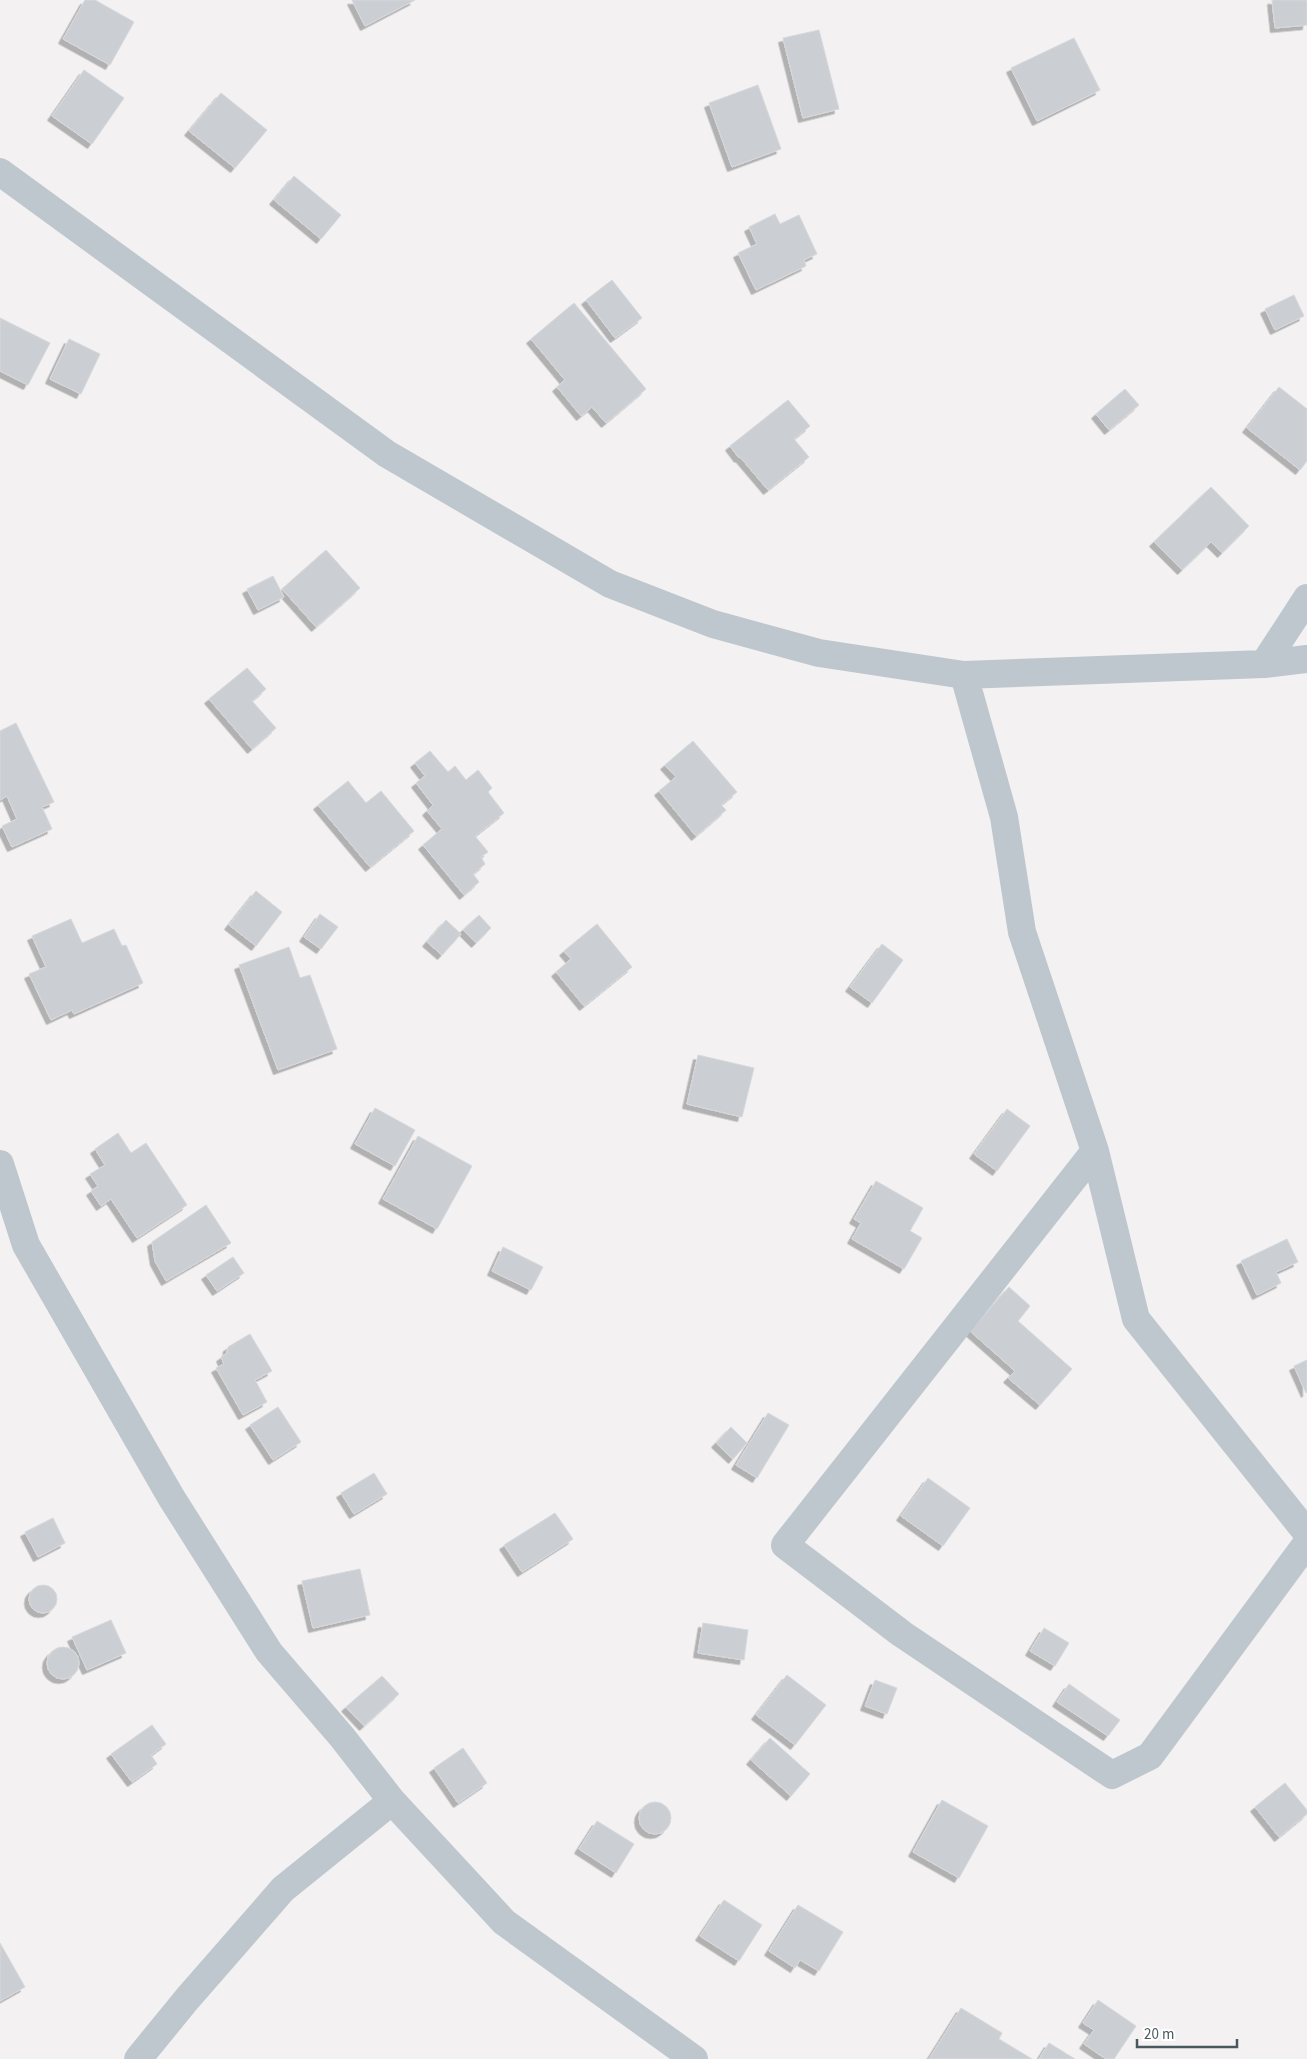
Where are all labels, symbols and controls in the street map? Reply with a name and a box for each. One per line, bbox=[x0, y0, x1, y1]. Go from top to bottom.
scale bar bbox=[1137, 2016, 1237, 2048]
text: 20 m bbox=[1144, 2024, 1174, 2045]

